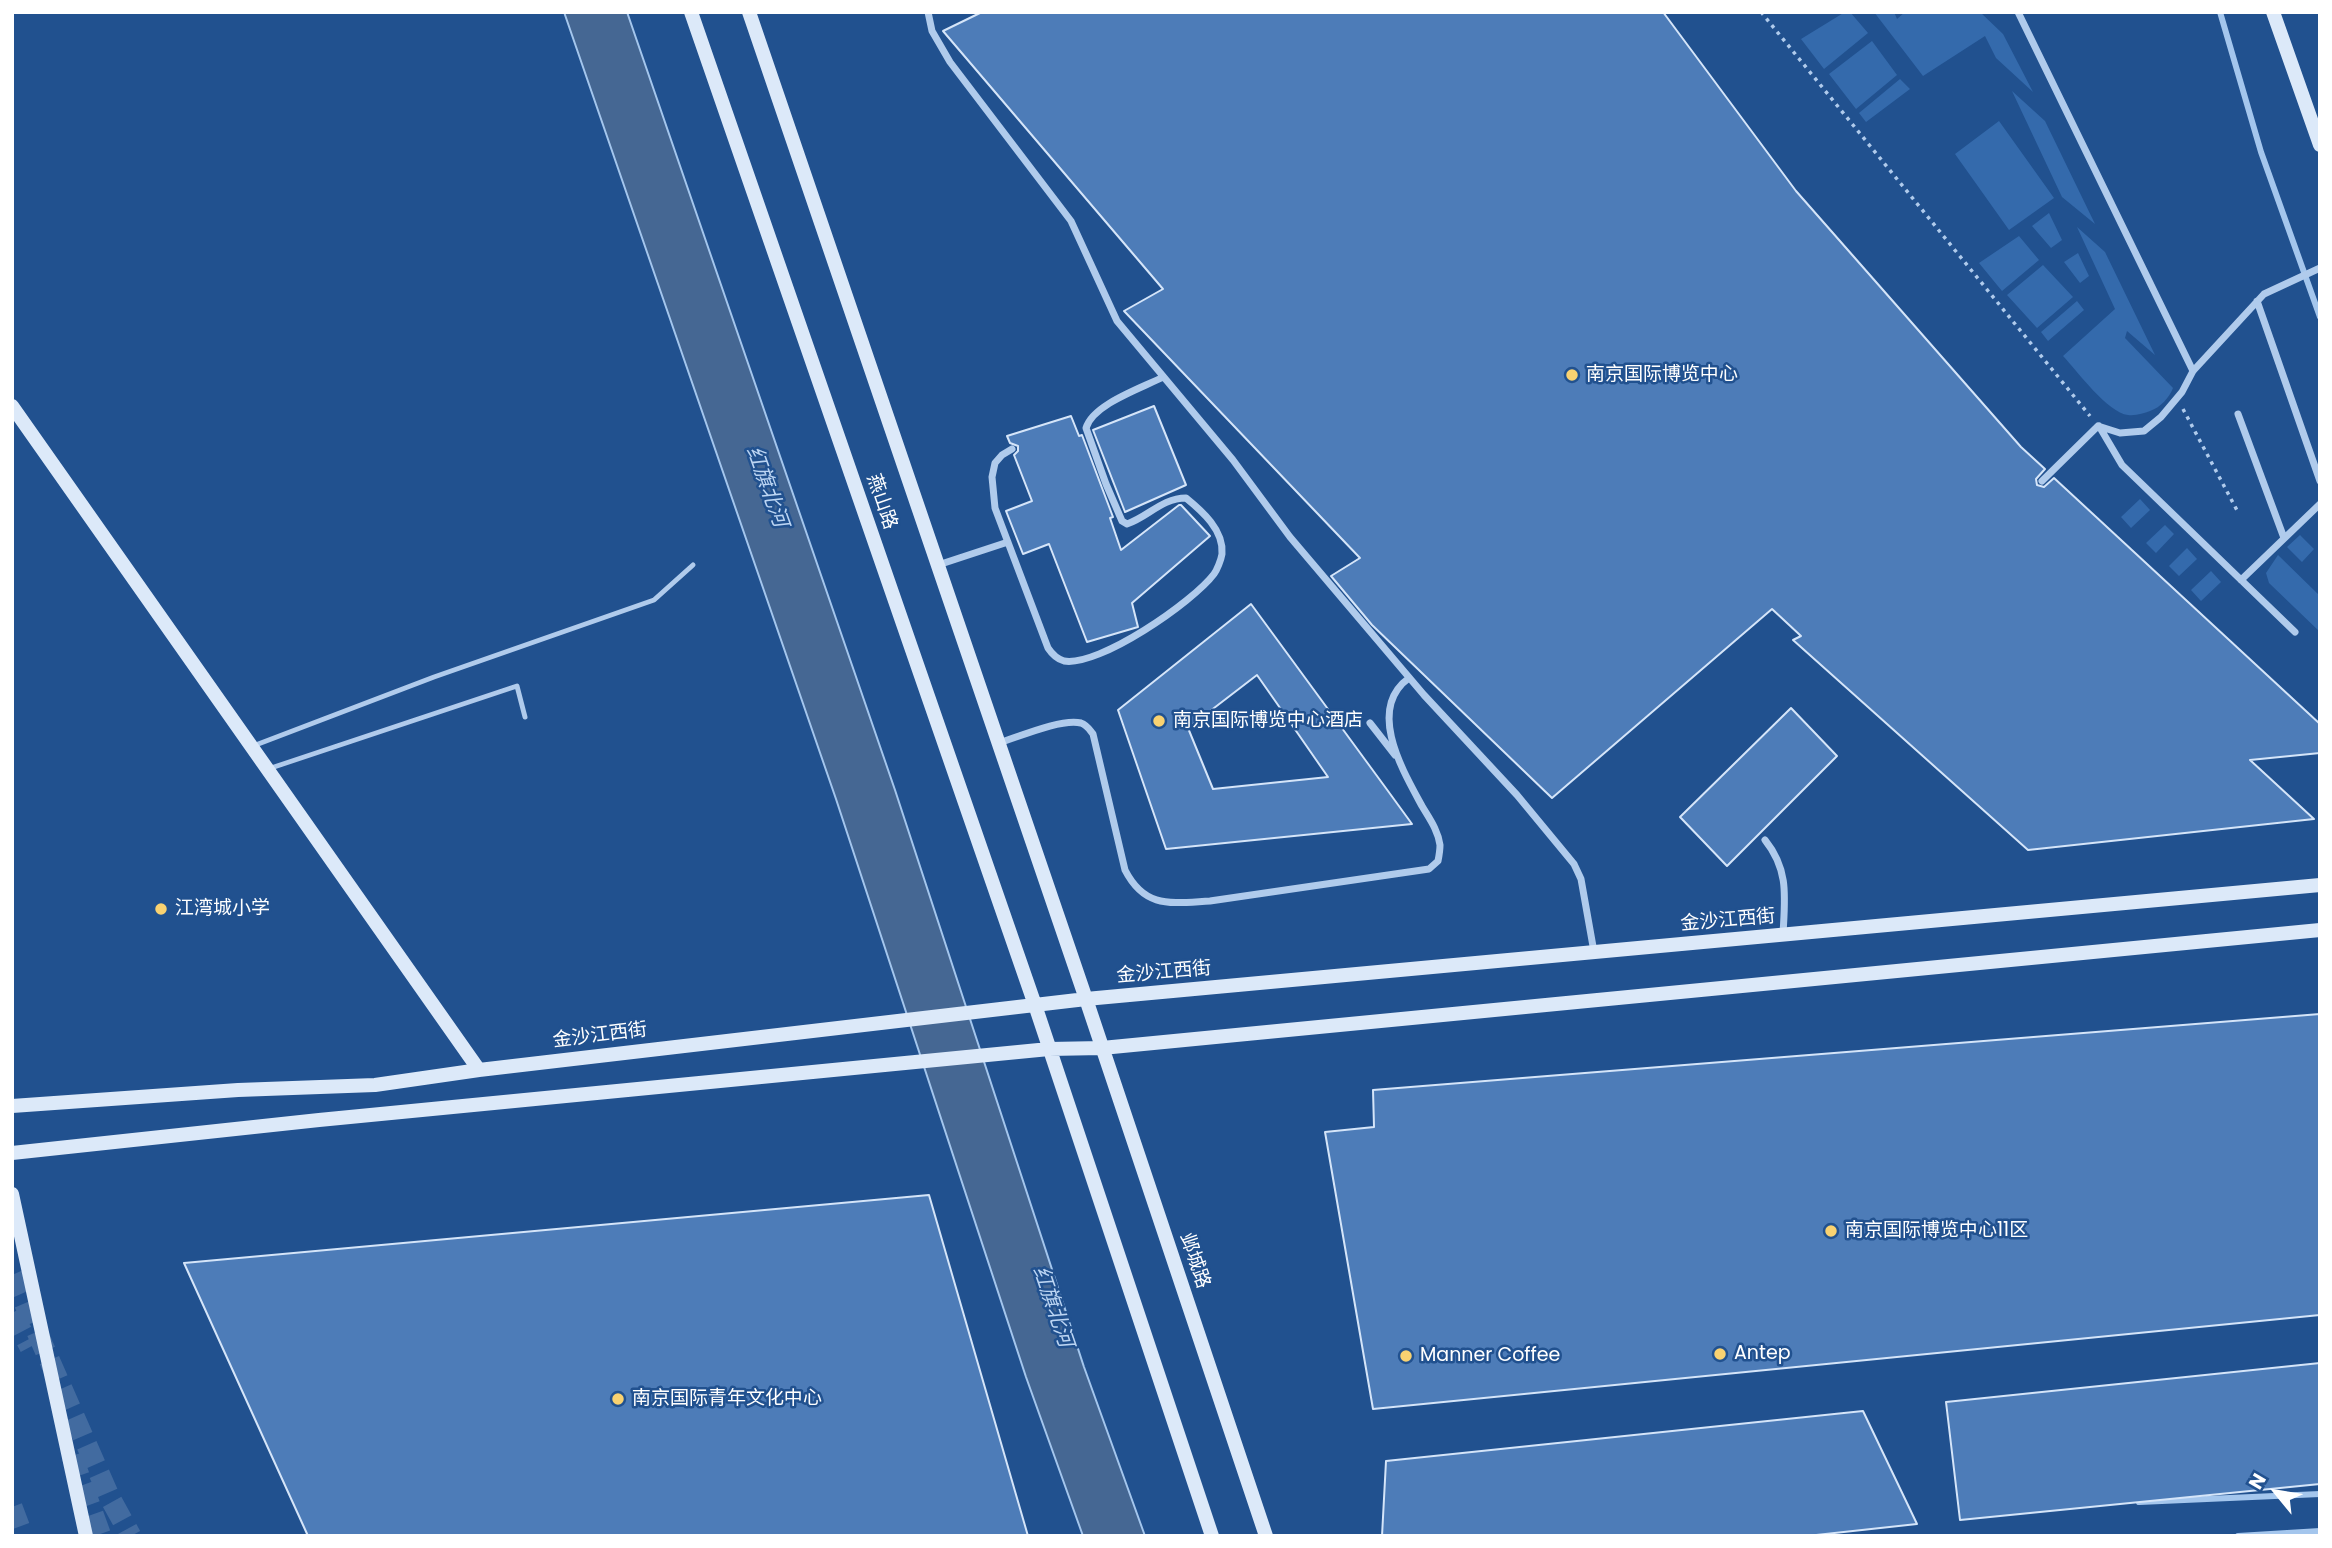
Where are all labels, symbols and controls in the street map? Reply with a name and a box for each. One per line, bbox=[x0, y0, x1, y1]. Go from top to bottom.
place label: 南京国际博览中心 bbox=[1586, 364, 1738, 386]
marker: 南京国际博览中心 bbox=[1564, 367, 1580, 383]
water label: 红旗北河 bbox=[740, 443, 792, 531]
street label: 燕山路 bbox=[861, 471, 901, 533]
place label: 南京国际博览中心酒店 bbox=[1173, 710, 1363, 732]
marker: 南京国际博览中心酒店 bbox=[1151, 713, 1167, 729]
place label: 江湾城小学 bbox=[175, 898, 270, 920]
marker: 江湾城小学 bbox=[153, 901, 169, 917]
street label: 金沙江西街 bbox=[1680, 906, 1776, 936]
street label: 金沙江西街 bbox=[1116, 958, 1212, 988]
street label: 金沙江西街 bbox=[551, 1019, 649, 1053]
place label: 南京国际博览中心11区 bbox=[1845, 1220, 2028, 1242]
marker: 南京国际博览中心11区 bbox=[1823, 1223, 1839, 1239]
street label: 邺城路 bbox=[1174, 1230, 1214, 1292]
water label: 红旗北河 bbox=[1026, 1263, 1078, 1351]
place label: Antep bbox=[1734, 1343, 1791, 1365]
place label: Manner Coffee bbox=[1420, 1345, 1560, 1367]
marker: Antep bbox=[1712, 1346, 1728, 1362]
marker: Manner Coffee bbox=[1398, 1348, 1414, 1364]
place label: 南京国际青年文化中心 bbox=[632, 1388, 822, 1410]
marker: 南京国际青年文化中心 bbox=[610, 1391, 626, 1407]
north arrow bbox=[2241, 1457, 2311, 1527]
text: N bbox=[2242, 1468, 2273, 1494]

